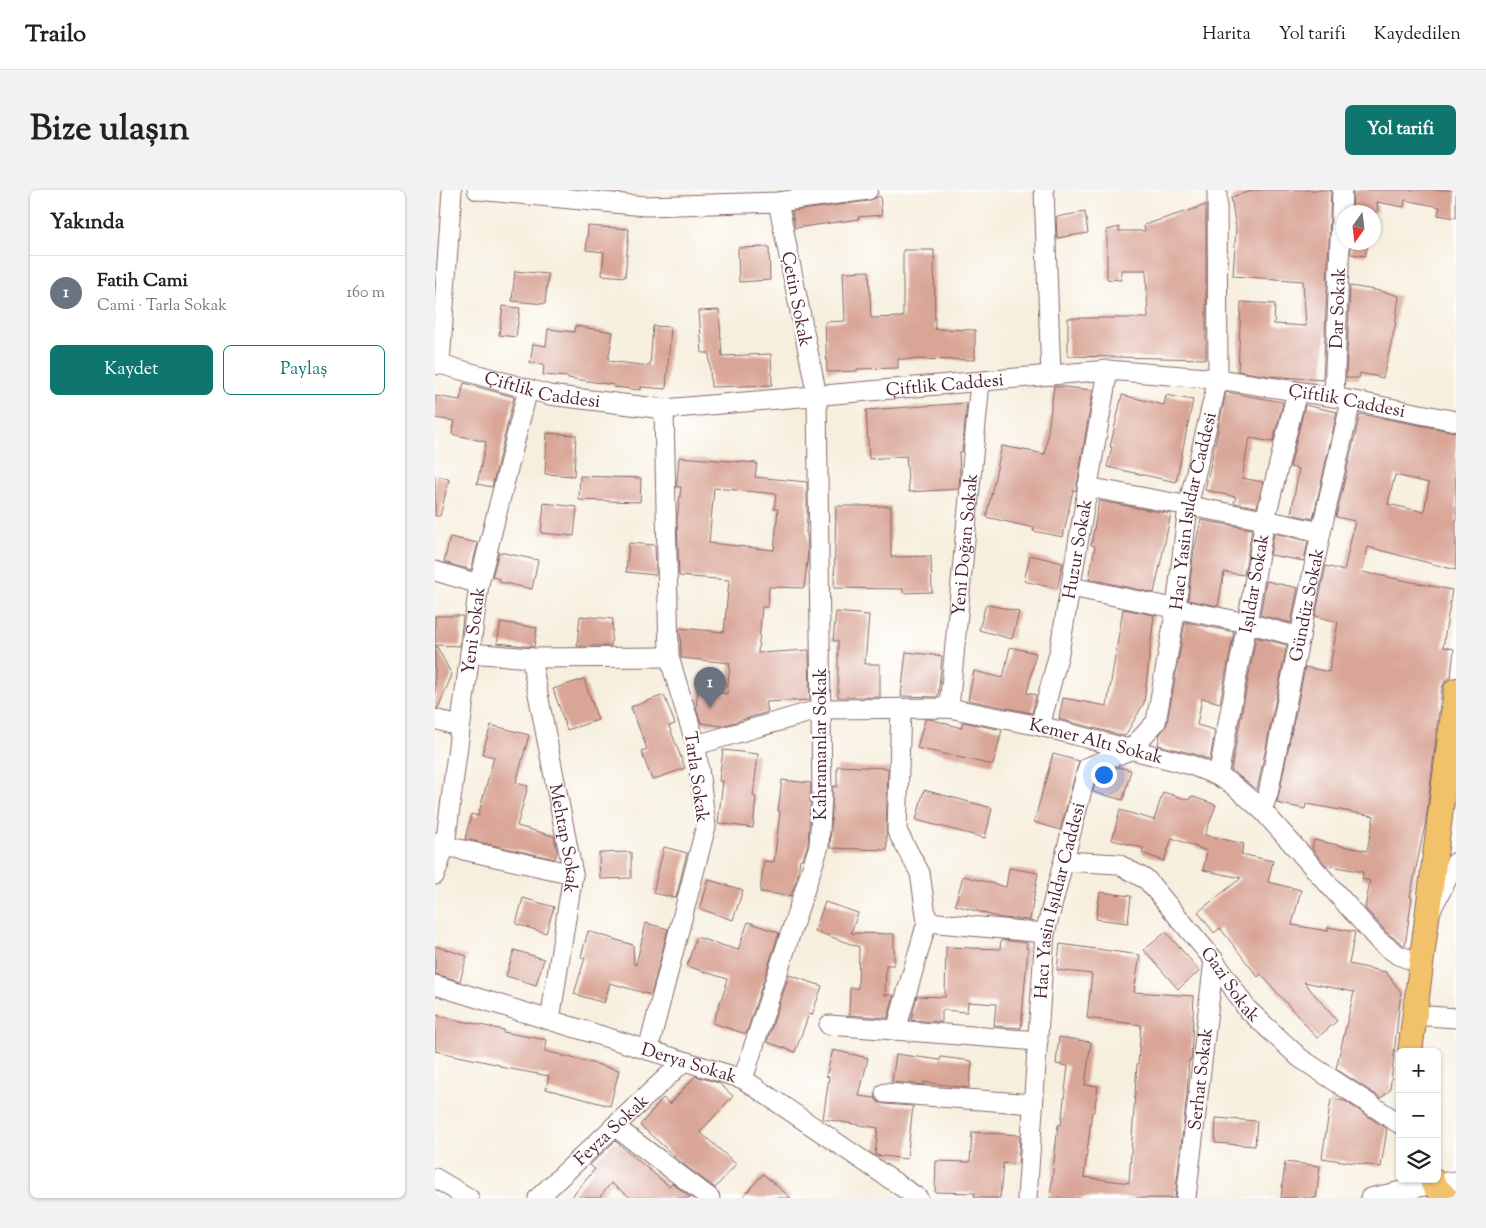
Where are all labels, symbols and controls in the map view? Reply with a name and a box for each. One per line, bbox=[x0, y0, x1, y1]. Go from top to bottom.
text: Trailo bbox=[25, 18, 86, 52]
text: Harita bbox=[1202, 22, 1251, 48]
text: Yol tarifi bbox=[1279, 22, 1346, 48]
text: Kaydedilen bbox=[1374, 22, 1461, 48]
text: Bize ulaşın bbox=[30, 105, 189, 156]
button: Yol tarifi bbox=[1345, 105, 1456, 155]
north arrow bbox=[1336, 205, 1381, 250]
text: Yakında bbox=[50, 208, 124, 238]
street label: Çetin Sokak bbox=[773, 250, 817, 349]
street label: Dar Sokak bbox=[1325, 267, 1354, 349]
text: Fatih Cami bbox=[97, 268, 188, 295]
text: 1 bbox=[63, 282, 69, 305]
text: 160 m bbox=[347, 282, 385, 305]
text: Cami · Tarla Sokak bbox=[97, 295, 227, 318]
button: Kaydet bbox=[50, 345, 213, 395]
button: Paylaş bbox=[223, 345, 385, 395]
street label: Çiftlik Caddesi bbox=[481, 366, 602, 416]
street label: Çiftlik Caddesi bbox=[885, 368, 1005, 404]
street label: Çiftlik Caddesi bbox=[1286, 379, 1407, 426]
street label: Hacı Yasin Işıldar Caddesi bbox=[1165, 410, 1225, 611]
street label: Yeni Doğan Sokak bbox=[947, 472, 986, 617]
street label: Huzur Sokak bbox=[1058, 497, 1100, 601]
street label: Işıldar Sokak bbox=[1234, 532, 1277, 635]
street label: Gündüz Sokak bbox=[1284, 546, 1332, 664]
street label: Yeni Sokak bbox=[456, 585, 493, 676]
pin: 1 bbox=[694, 667, 726, 708]
street label: Kahramanlar Sokak bbox=[809, 667, 835, 820]
street label: Kemer Altı Sokak bbox=[1027, 713, 1166, 772]
street label: Tarla Sokak bbox=[676, 730, 714, 824]
your location bbox=[1091, 762, 1117, 788]
street label: Mehtap Sokak bbox=[541, 782, 584, 895]
street label: Hacı Yasin Işıldar Caddesi bbox=[1030, 800, 1093, 1000]
street label: Gazi Sokak bbox=[1193, 942, 1265, 1030]
street label: Serhat Sokak bbox=[1183, 1026, 1221, 1132]
street label: Derya Sokak bbox=[638, 1038, 740, 1091]
map controls bbox=[1396, 1048, 1441, 1183]
button: + bbox=[1396, 1048, 1441, 1093]
street label: Feyza Sokak bbox=[569, 1089, 656, 1173]
button: − bbox=[1396, 1093, 1441, 1138]
button: layers bbox=[1396, 1138, 1441, 1183]

